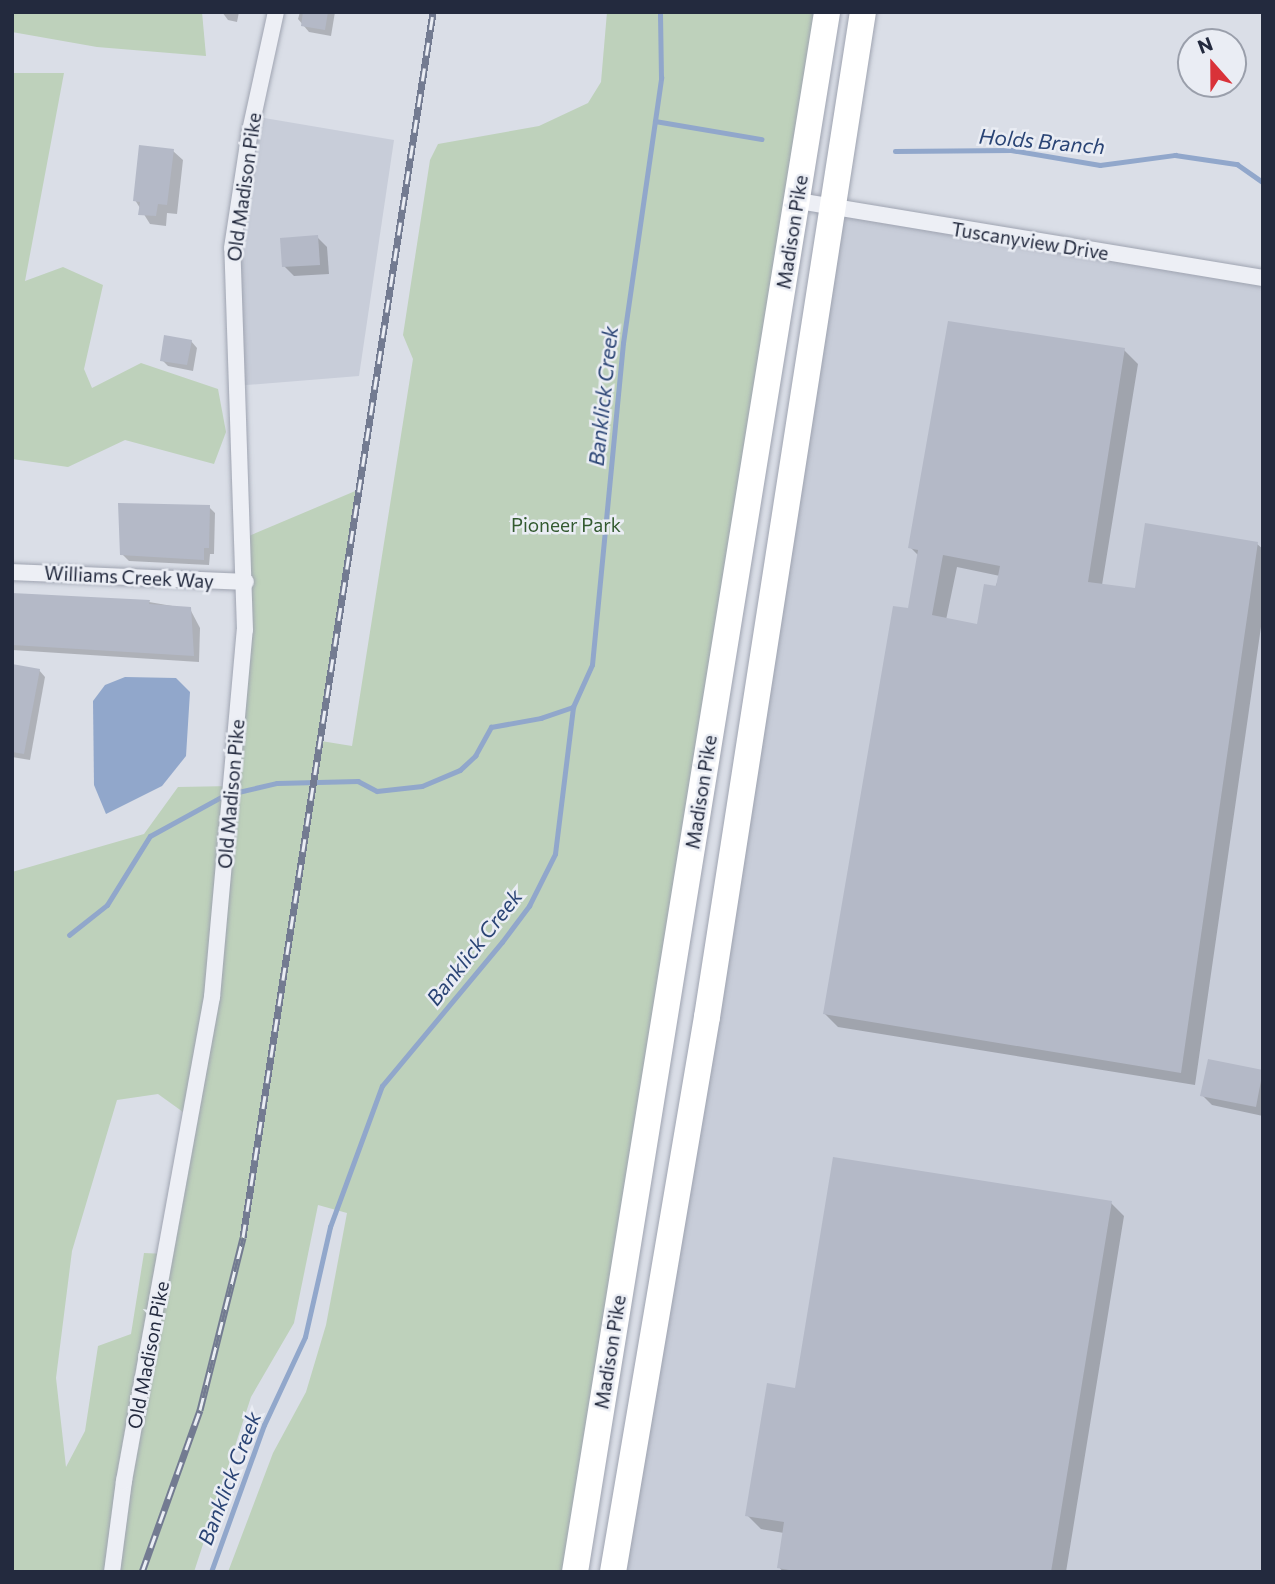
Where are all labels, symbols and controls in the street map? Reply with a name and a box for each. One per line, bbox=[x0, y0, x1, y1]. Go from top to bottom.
north arrow bbox=[1177, 28, 1247, 98]
text: N bbox=[1194, 32, 1216, 58]
street label: Old Madison Pike bbox=[222, 111, 266, 263]
water label: Holds Branch bbox=[978, 123, 1106, 159]
street label: Madison Pike bbox=[772, 173, 812, 291]
street label: Tuscanyview Drive bbox=[950, 217, 1110, 265]
water label: Banklick Creek bbox=[583, 325, 623, 467]
park label: Pioneer Park bbox=[511, 514, 621, 536]
street label: Williams Creek Way bbox=[44, 561, 214, 593]
street label: Old Madison Pike bbox=[213, 718, 249, 870]
street label: Madison Pike bbox=[681, 733, 721, 851]
water label: Banklick Creek bbox=[421, 884, 527, 1010]
street label: Old Madison Pike bbox=[123, 1279, 173, 1431]
street label: Madison Pike bbox=[590, 1293, 630, 1411]
water label: Banklick Creek bbox=[192, 1408, 266, 1548]

